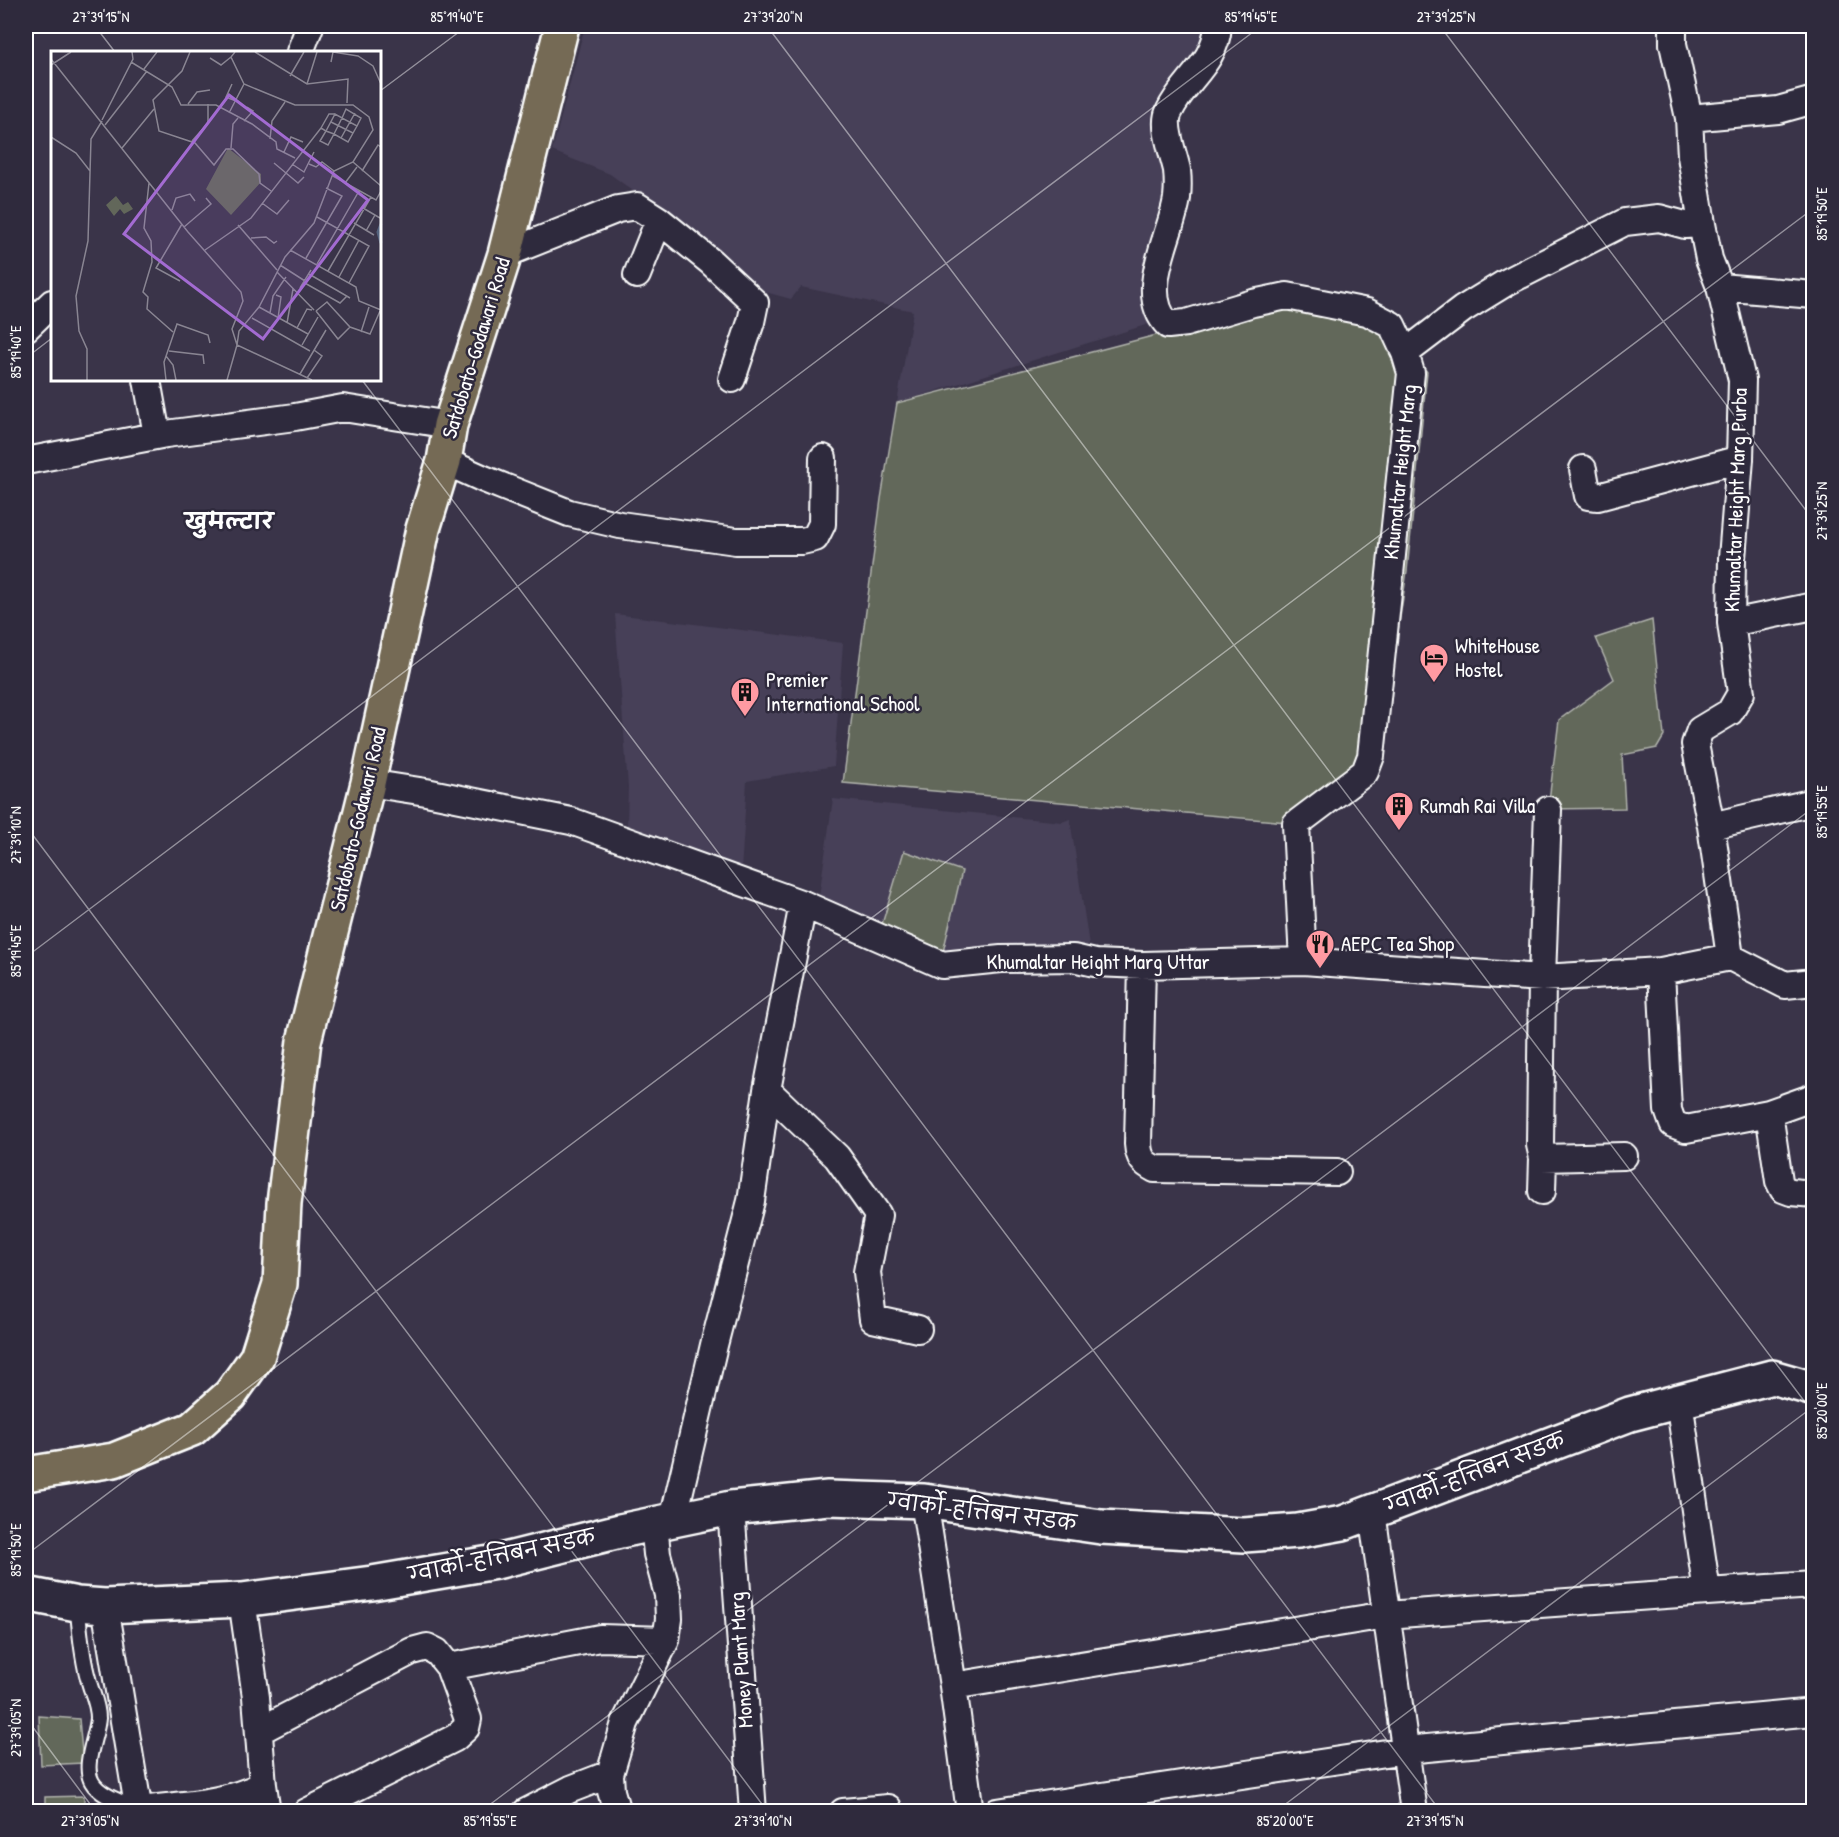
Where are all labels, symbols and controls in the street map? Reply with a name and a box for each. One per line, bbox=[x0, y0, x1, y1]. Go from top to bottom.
text: 27°39'15"N bbox=[73, 6, 129, 27]
text: 85°19'40"E bbox=[430, 6, 484, 27]
text: 27°39'20"N bbox=[744, 6, 802, 27]
text: 85°19'45"E bbox=[1225, 6, 1278, 27]
text: 27°39'25"N bbox=[1417, 6, 1475, 27]
inset map bbox=[51, 51, 381, 381]
text: 85°19'50"E bbox=[1811, 187, 1832, 241]
street label: Satdobato-Godawari Road bbox=[434, 254, 517, 442]
text: 85°19'40"E bbox=[5, 325, 26, 379]
street label: Khumaltar Height Marg bbox=[1376, 383, 1423, 561]
street label: Khumaltar Height Marg Purba bbox=[1717, 387, 1754, 613]
text: 27°39'25"N bbox=[1811, 482, 1832, 540]
district label: खुमल्टार bbox=[183, 506, 275, 539]
place label: WhiteHouse Hostel bbox=[1455, 631, 1540, 684]
hotel icon: WhiteHouse Hostel bbox=[1418, 642, 1450, 684]
place label: Premier International School bbox=[766, 665, 920, 718]
building icon: Premier International School bbox=[729, 676, 761, 718]
street label: Satdobato-Godawari Road bbox=[322, 724, 393, 914]
text: 85°19'55"E bbox=[1811, 785, 1832, 839]
building icon: Rumah Rai Villa bbox=[1383, 790, 1415, 832]
place label: Rumah Rai Villa bbox=[1420, 791, 1535, 820]
text: 27°39'10"N bbox=[5, 806, 26, 864]
text: 85°19'45"E bbox=[5, 924, 26, 977]
restaurant icon: AEPC Tea Shop bbox=[1304, 928, 1336, 970]
place label: AEPC Tea Shop bbox=[1341, 929, 1454, 958]
street label: Khumaltar Height Marg Uttar bbox=[986, 947, 1210, 976]
text: 85°20'00"E bbox=[1811, 1382, 1832, 1440]
street label: ग्वार्को-हत्तिबन सडक bbox=[1379, 1422, 1570, 1520]
street label: ग्वार्को-हत्तिबन सडक bbox=[885, 1483, 1080, 1538]
street label: ग्वार्को-हत्तिबन सडक bbox=[405, 1519, 600, 1590]
text: 85°19'50"E bbox=[5, 1523, 26, 1577]
street label: Money Plant Marg bbox=[721, 1591, 760, 1729]
text: 27°39'05"N bbox=[5, 1699, 26, 1757]
text: 27°39'05"N bbox=[61, 1810, 119, 1831]
text: 85°19'55"E bbox=[463, 1810, 517, 1831]
text: 27°39'10"N bbox=[734, 1810, 792, 1831]
text: 85°20'00"E bbox=[1256, 1810, 1314, 1831]
text: 27°39'15"N bbox=[1407, 1810, 1463, 1831]

